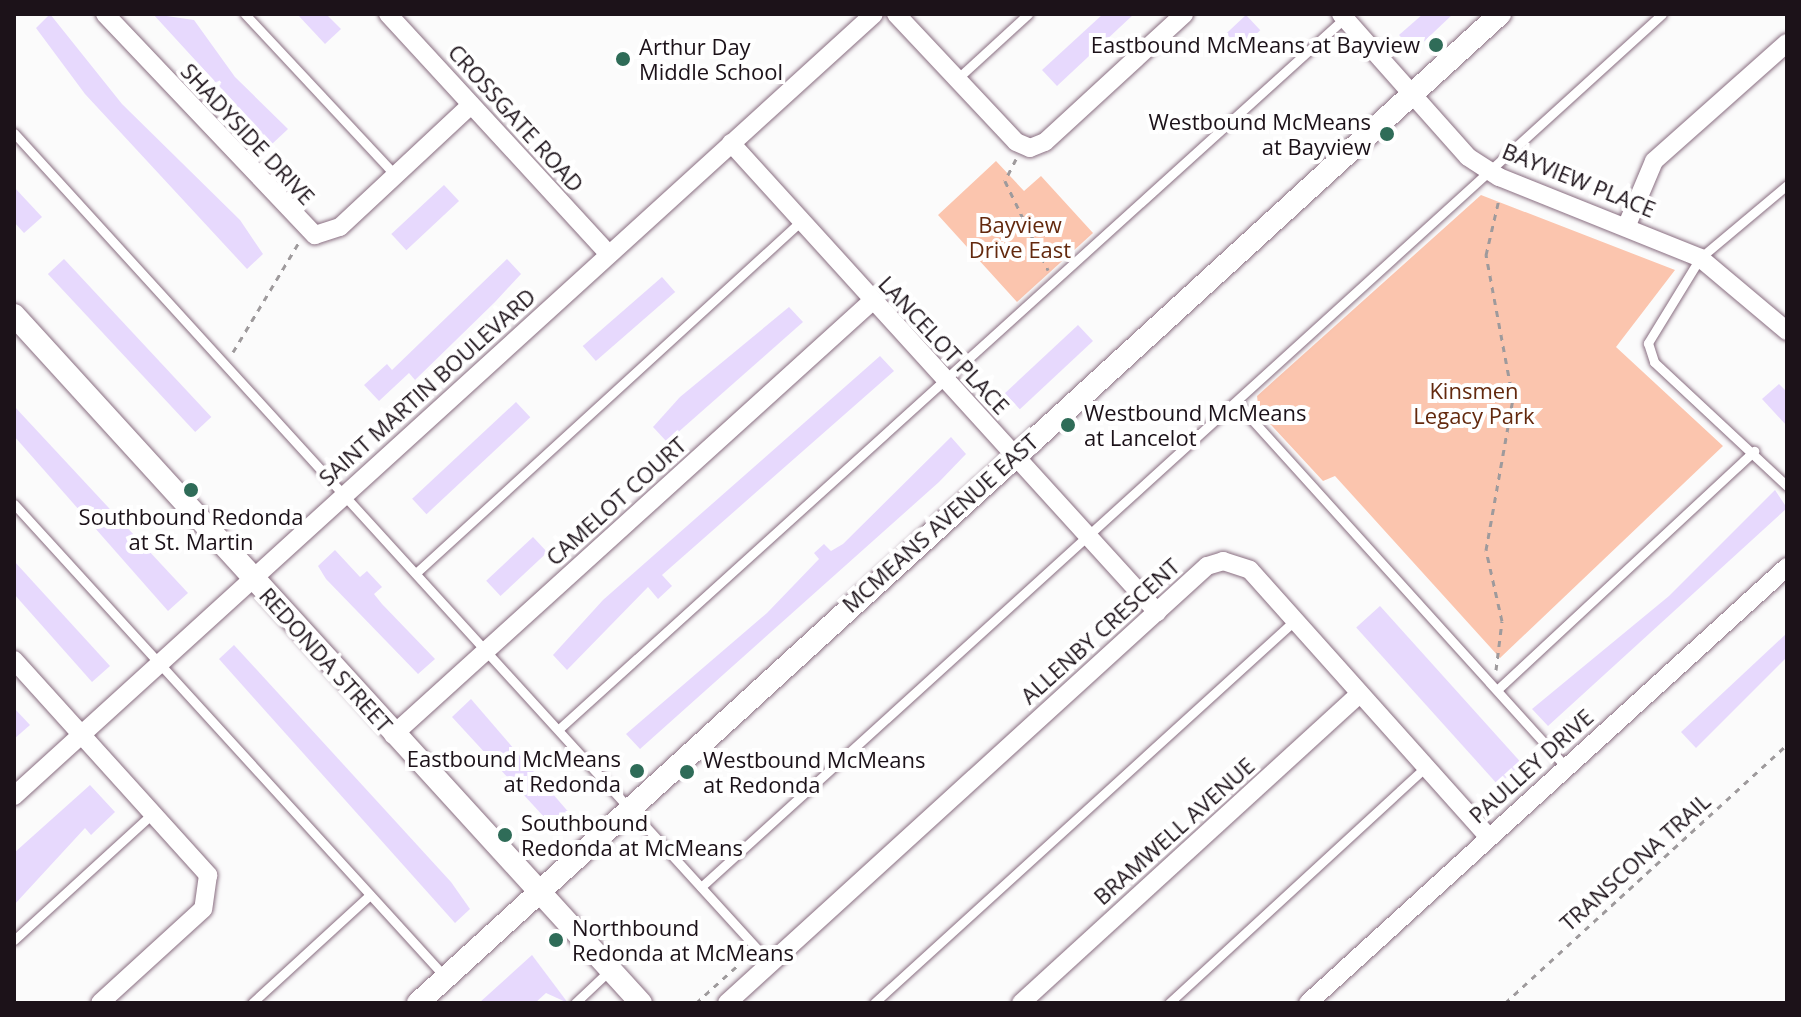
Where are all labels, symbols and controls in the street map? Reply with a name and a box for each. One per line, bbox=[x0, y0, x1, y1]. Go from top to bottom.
place label: Eastbound McMeans at Bayview bbox=[1091, 32, 1420, 58]
place label: Arthur Day Middle School bbox=[639, 33, 783, 84]
marker: Eastbound McMeans at Bayview bbox=[1427, 36, 1445, 54]
street label: CROSSGATE ROAD bbox=[443, 39, 589, 197]
marker: Arthur Day Middle School bbox=[614, 50, 632, 68]
street label: SHADYSIDE DRIVE bbox=[176, 58, 320, 210]
place label: Westbound McMeans at Bayview bbox=[1148, 108, 1371, 160]
marker: Westbound McMeans at Bayview bbox=[1378, 125, 1396, 143]
street label: BAYVIEW PLACE bbox=[1499, 137, 1659, 223]
park label: Bayview Drive East bbox=[969, 211, 1071, 262]
street label: LANCELOT PLACE bbox=[873, 270, 1015, 420]
street label: SAINT MARTIN BOULEVARD bbox=[313, 283, 541, 491]
park label: Kinsmen Legacy Park bbox=[1413, 377, 1535, 428]
place label: Westbound McMeans at Lancelot bbox=[1084, 399, 1307, 450]
marker: Westbound McMeans at Lancelot bbox=[1059, 416, 1077, 434]
street label: MCMEANS AVENUE EAST bbox=[837, 428, 1043, 618]
street label: CAMELOT COURT bbox=[541, 431, 691, 571]
marker: Southbound Redonda at St. Martin bbox=[182, 481, 200, 499]
place label: Southbound Redonda at St. Martin bbox=[79, 503, 303, 554]
street label: ALLENBY CRESCENT bbox=[1015, 553, 1185, 709]
street label: REDONDA STREET bbox=[254, 582, 398, 738]
street label: PAULLEY DRIVE bbox=[1464, 704, 1598, 828]
place label: Eastbound McMeans at Redonda bbox=[407, 745, 621, 796]
place label: Westbound McMeans at Redonda bbox=[703, 746, 926, 798]
street label: BRAMWELL AVENUE bbox=[1088, 752, 1260, 910]
marker: Eastbound McMeans at Redonda bbox=[628, 762, 646, 780]
marker: Westbound McMeans at Redonda bbox=[678, 763, 696, 781]
street label: TRANSCONA TRAIL bbox=[1555, 788, 1715, 936]
place label: Southbound Redonda at McMeans bbox=[521, 809, 743, 860]
marker: Southbound Redonda at McMeans bbox=[496, 826, 514, 844]
place label: Northbound Redonda at McMeans bbox=[572, 914, 794, 966]
marker: Northbound Redonda at McMeans bbox=[547, 931, 565, 949]

